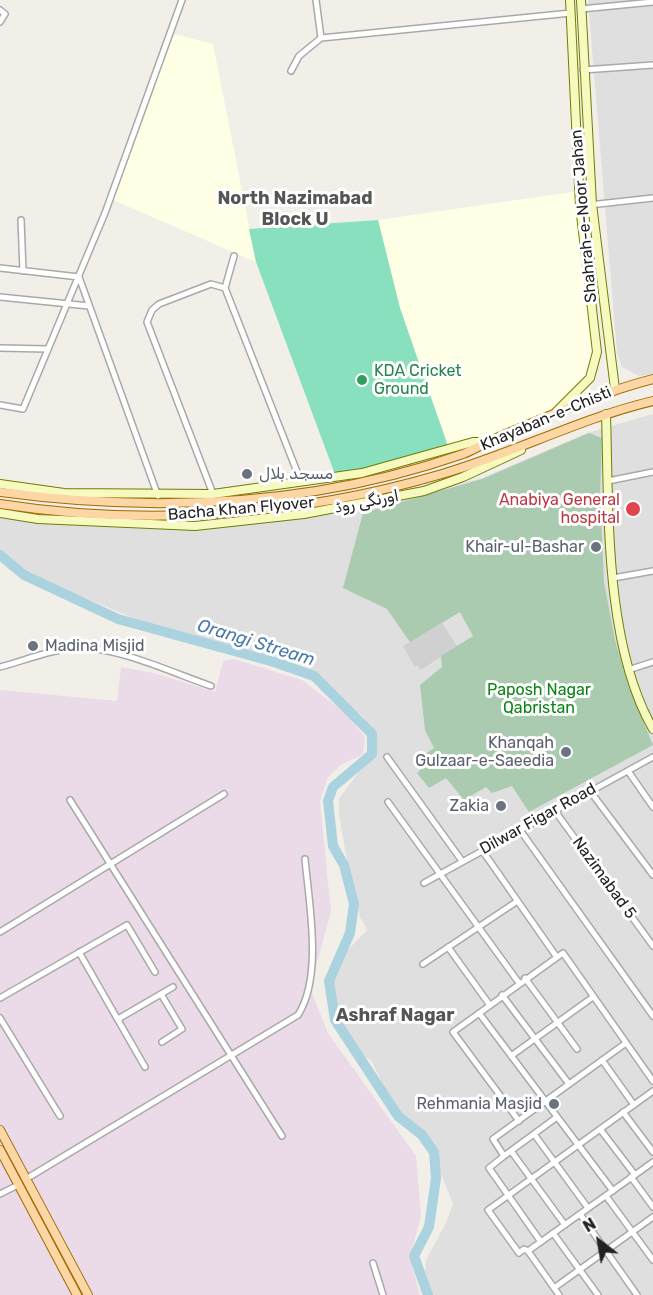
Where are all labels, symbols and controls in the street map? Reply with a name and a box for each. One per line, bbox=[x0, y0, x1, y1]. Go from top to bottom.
street label: Shahrah-e-Noor Jahan bbox=[567, 129, 601, 303]
district label: North Nazimabad Block U bbox=[217, 188, 373, 230]
place label: KDA Cricket Ground bbox=[374, 361, 462, 399]
marker: KDA Cricket Ground bbox=[355, 373, 369, 387]
street label: Khayaban-e-Chisti bbox=[478, 383, 614, 455]
place label: مسجد بلال bbox=[259, 464, 333, 484]
marker: مسجد بلال bbox=[240, 467, 254, 481]
street label: اورنگی روڈ bbox=[333, 486, 401, 518]
place label: Anabiya General hospital bbox=[499, 490, 620, 528]
street label: Bacha Khan Flyover bbox=[167, 493, 315, 525]
marker: Anabiya General hospital bbox=[624, 500, 642, 518]
place label: Khair-ul-Bashar bbox=[465, 537, 584, 557]
marker: Khair-ul-Bashar bbox=[589, 540, 603, 554]
water label: Orangi Stream bbox=[195, 615, 317, 671]
place label: Madina Misjid bbox=[45, 636, 145, 656]
marker: Madina Misjid bbox=[26, 639, 40, 653]
park label: Paposh Nagar Qabristan bbox=[487, 680, 591, 718]
place label: Khanqah Gulzaar-e-Saeedia bbox=[415, 733, 554, 771]
marker: Khanqah Gulzaar-e-Saeedia bbox=[559, 745, 573, 759]
street label: Dilwar Figar Road bbox=[477, 779, 599, 859]
place label: Zakia bbox=[450, 796, 489, 816]
marker: Zakia bbox=[494, 799, 508, 813]
street label: Nazimabad 5 bbox=[568, 833, 640, 923]
district label: Ashraf Nagar bbox=[336, 1005, 454, 1027]
place label: Rehmania Masjid bbox=[416, 1094, 542, 1114]
marker: Rehmania Masjid bbox=[547, 1097, 561, 1111]
north arrow bbox=[569, 1211, 629, 1271]
text: N bbox=[580, 1214, 599, 1236]

